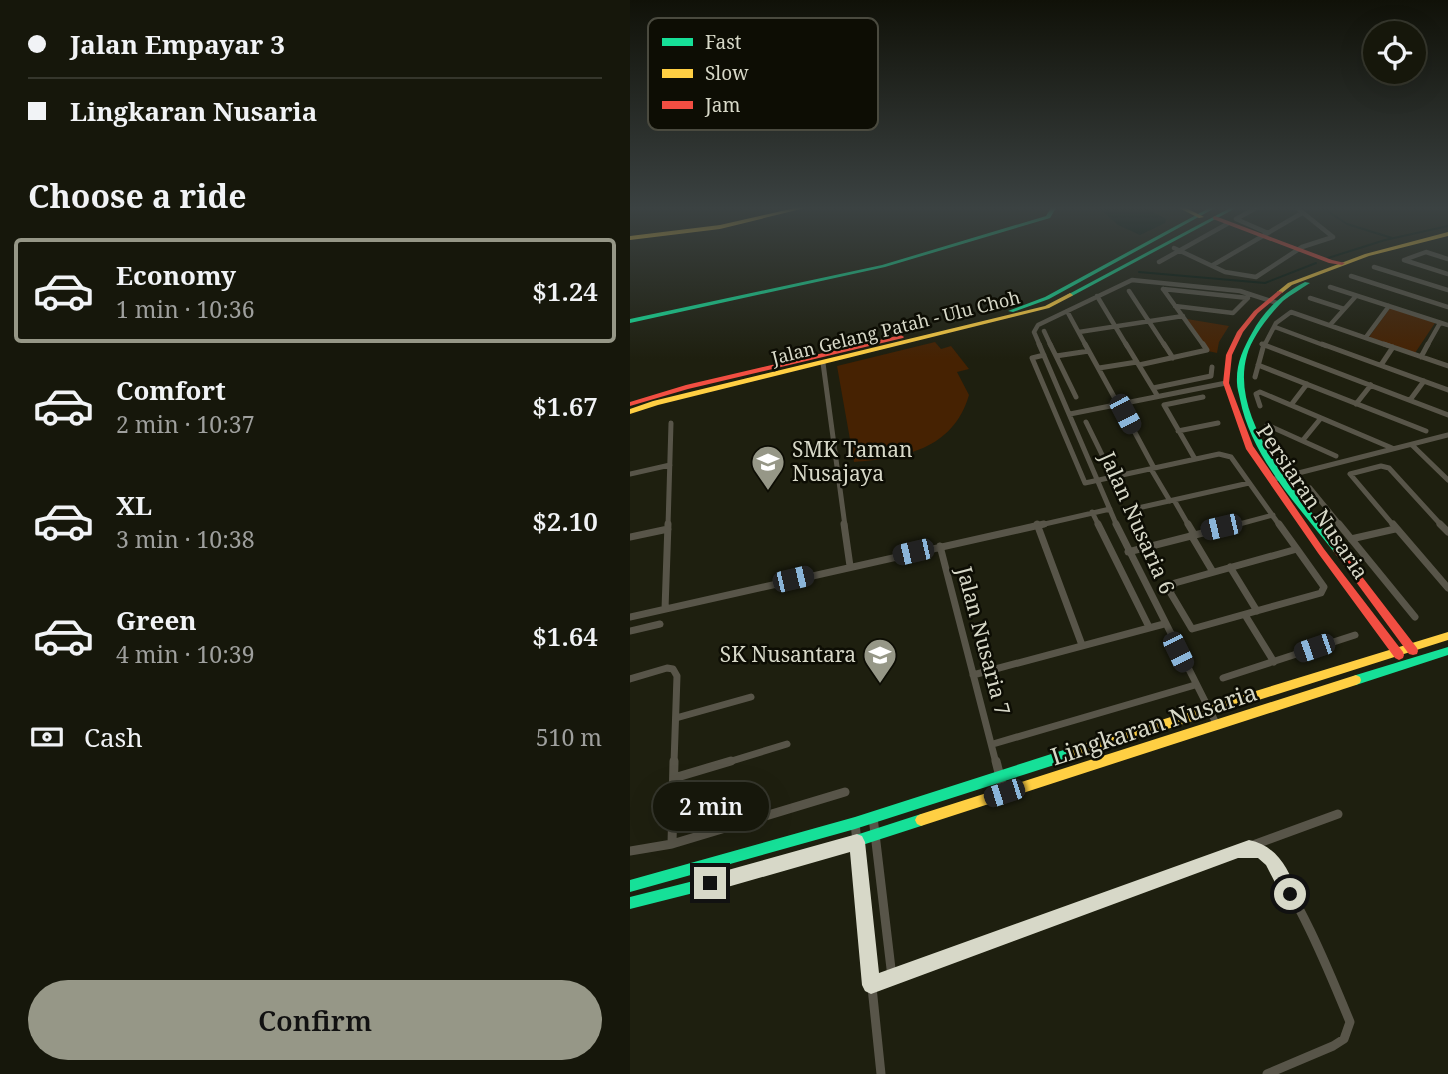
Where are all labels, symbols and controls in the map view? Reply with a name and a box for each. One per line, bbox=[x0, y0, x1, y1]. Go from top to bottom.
legend bbox=[648, 18, 878, 130]
map controls bbox=[1363, 21, 1426, 84]
button: locate bbox=[1363, 21, 1426, 84]
text: Jalan Empayar 3 bbox=[70, 26, 285, 62]
text: Fast bbox=[705, 29, 742, 55]
text: Slow bbox=[705, 60, 749, 86]
text: Jam bbox=[704, 92, 740, 118]
text: Lingkaran Nusaria bbox=[70, 93, 317, 129]
text: Choose a ride bbox=[28, 174, 247, 217]
text: Economy bbox=[116, 257, 236, 293]
icon: car bbox=[32, 259, 95, 322]
text: $1.24 bbox=[532, 273, 598, 309]
street label: Jalan Gelang Patah - Ulu Choh bbox=[768, 284, 1023, 370]
text: 1 min · 10:36 bbox=[116, 293, 254, 325]
text: Comfort bbox=[116, 372, 226, 408]
icon: car bbox=[32, 374, 95, 437]
text: $1.67 bbox=[532, 388, 598, 424]
car bbox=[1106, 391, 1145, 437]
text: 2 min · 10:37 bbox=[116, 408, 254, 440]
street label: Persiaran Nusaria bbox=[1251, 418, 1375, 584]
place label: SMK Taman Nusajaya bbox=[792, 435, 913, 487]
school or university icon: SMK Taman Nusajaya bbox=[749, 443, 787, 492]
street label: Jalan Nusaria 6 bbox=[1094, 446, 1182, 598]
text: XL bbox=[116, 487, 152, 523]
icon: car bbox=[32, 489, 95, 552]
text: $2.10 bbox=[532, 503, 598, 539]
car bbox=[1199, 512, 1244, 542]
text: 3 min · 10:38 bbox=[116, 523, 254, 555]
car bbox=[891, 537, 936, 567]
street label: Jalan Nusaria 7 bbox=[950, 562, 1017, 718]
car bbox=[771, 564, 816, 594]
text: Green bbox=[116, 602, 197, 638]
icon: car bbox=[32, 604, 95, 667]
text: $1.64 bbox=[532, 618, 598, 654]
car bbox=[1160, 629, 1197, 675]
car bbox=[1291, 631, 1338, 665]
school or university icon: SK Nusantara bbox=[861, 636, 899, 685]
text: 4 min · 10:39 bbox=[116, 638, 254, 670]
place label: SK Nusantara bbox=[720, 640, 856, 668]
street label: Lingkaran Nusaria bbox=[1046, 675, 1261, 772]
icon: cash bbox=[28, 718, 66, 756]
text: Cash bbox=[84, 719, 143, 755]
text: 510 m bbox=[536, 721, 602, 753]
car bbox=[981, 777, 1028, 809]
callout: 2 min bbox=[652, 782, 768, 830]
text: 2 min bbox=[679, 790, 743, 822]
route end bbox=[694, 867, 726, 899]
route start bbox=[1274, 878, 1306, 910]
button: Confirm bbox=[28, 980, 602, 1060]

